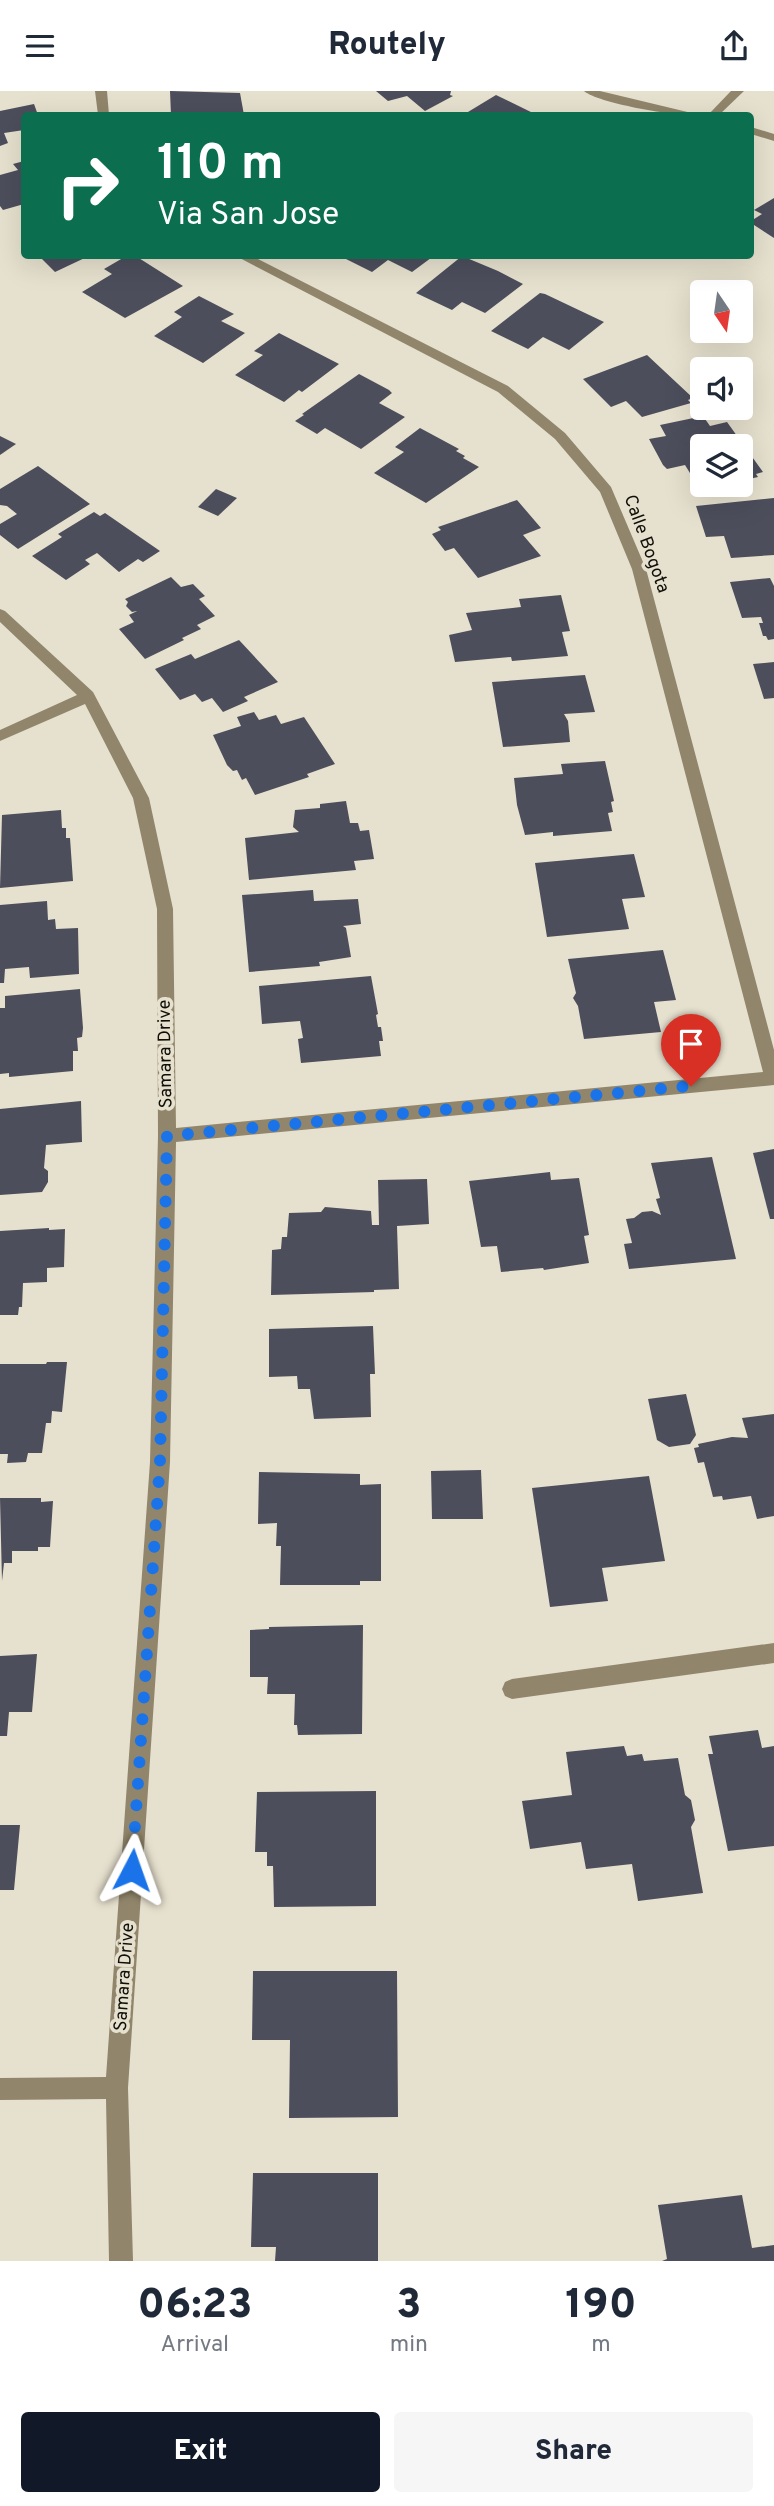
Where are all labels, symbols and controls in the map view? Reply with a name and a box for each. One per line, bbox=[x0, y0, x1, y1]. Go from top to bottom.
text: Routely bbox=[328, 26, 446, 66]
icon: menu bbox=[21, 27, 59, 65]
icon: share bbox=[715, 27, 753, 65]
text: 110 m bbox=[157, 135, 284, 197]
icon: right bbox=[42, 140, 133, 231]
text: Via San Jose bbox=[157, 196, 339, 236]
north arrow bbox=[690, 280, 752, 343]
map controls bbox=[690, 280, 753, 497]
button: sound bbox=[690, 357, 753, 420]
button: layers bbox=[690, 434, 753, 497]
street label: Calle Bogota bbox=[618, 492, 674, 596]
street label: Samara Drive bbox=[154, 1000, 178, 1108]
pin bbox=[661, 1014, 721, 1086]
icon: arrive bbox=[672, 1025, 710, 1063]
position arrow bbox=[95, 1833, 169, 1907]
street label: Samara Drive bbox=[110, 1922, 140, 2032]
text: 06:23 bbox=[137, 2280, 252, 2333]
text: 3 bbox=[396, 2280, 421, 2333]
text: 190 bbox=[565, 2280, 637, 2333]
text: Arrival bbox=[161, 2331, 229, 2360]
text: min bbox=[390, 2331, 428, 2360]
text: m bbox=[591, 2331, 611, 2360]
button: Exit bbox=[21, 2412, 380, 2492]
button: Share bbox=[394, 2412, 753, 2492]

